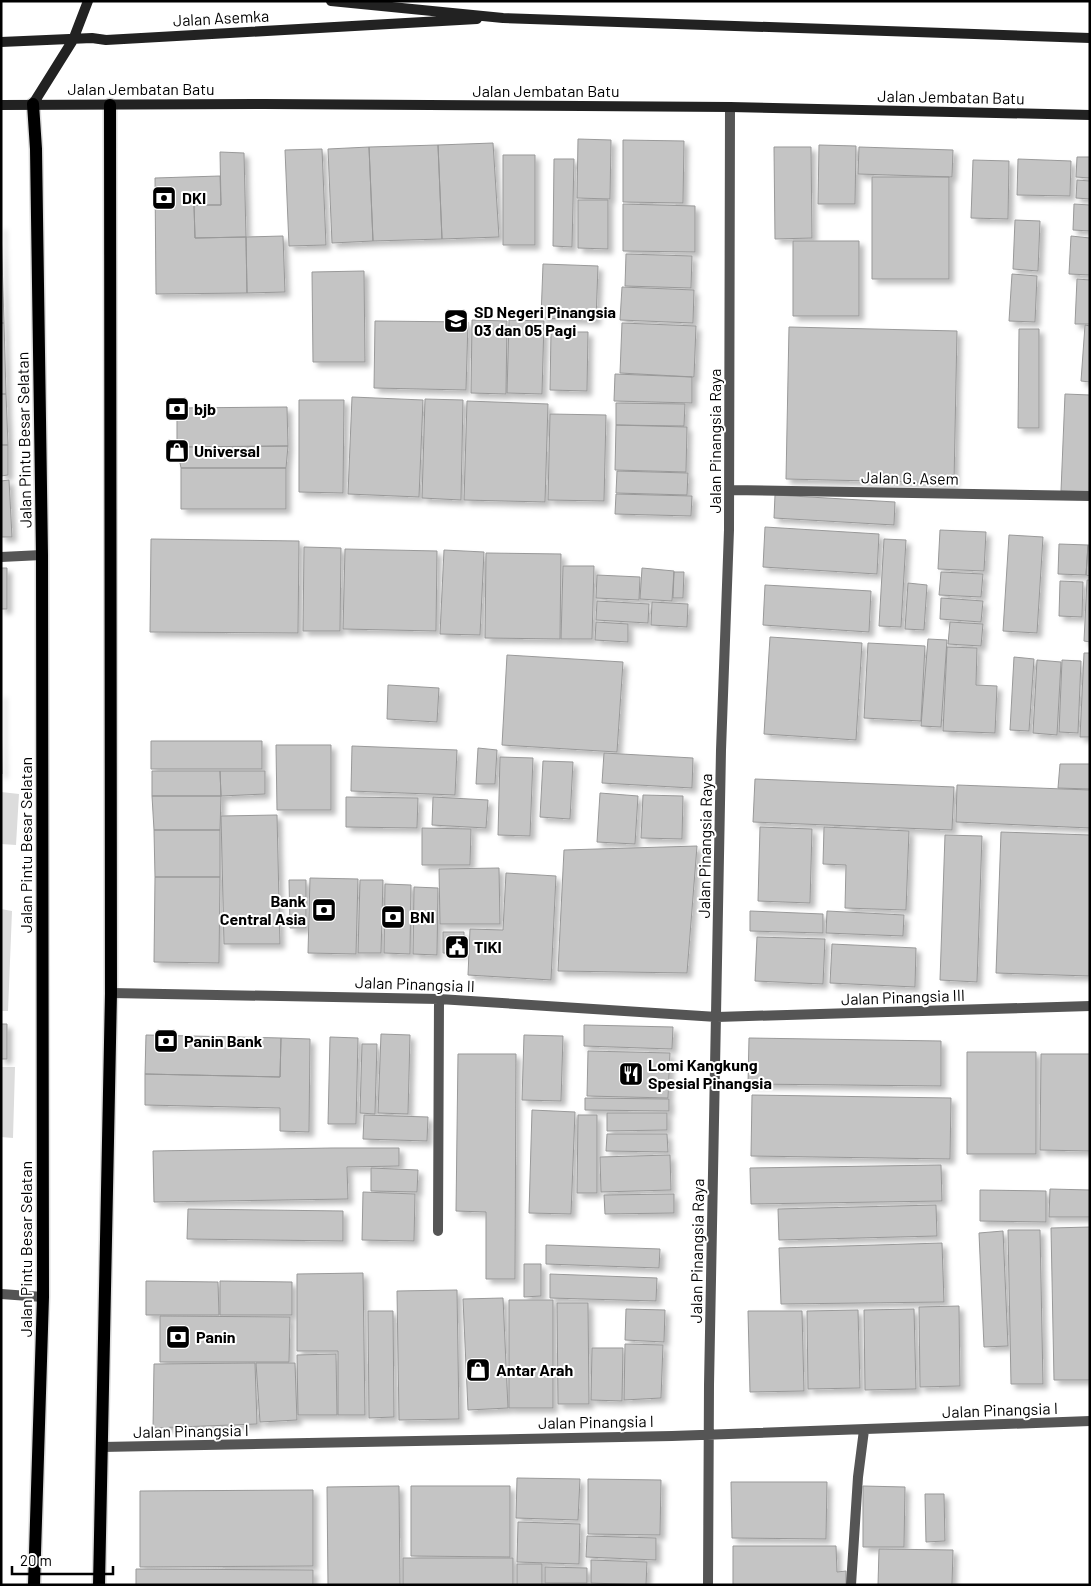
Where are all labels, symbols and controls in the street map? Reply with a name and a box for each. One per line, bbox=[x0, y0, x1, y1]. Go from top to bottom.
street label: Jalan Asemka bbox=[172, 5, 270, 30]
street label: Jalan Jembatan Batu bbox=[67, 79, 215, 98]
street label: Jalan Jembatan Batu bbox=[472, 81, 620, 100]
street label: Jalan Jembatan Batu bbox=[877, 86, 1025, 107]
bank icon: DKI bbox=[151, 185, 177, 211]
place label: DKI bbox=[182, 188, 206, 207]
place label: SD Negeri Pinangsia 03 dan 05 Pagi bbox=[474, 302, 616, 339]
school or university icon: SD Negeri Pinangsia 03 dan 05 Pagi bbox=[443, 308, 469, 334]
street label: Jalan Pintu Besar Selatan bbox=[12, 352, 35, 528]
street label: Jalan Pinangsia Raya bbox=[705, 369, 724, 513]
bank icon: bjb bbox=[164, 396, 190, 422]
place label: bjb bbox=[194, 399, 216, 418]
shop icon: Universal bbox=[164, 438, 190, 464]
place label: Universal bbox=[194, 441, 260, 460]
street label: Jalan G. Asem bbox=[861, 467, 959, 488]
street label: Jalan Pintu Besar Selatan bbox=[16, 757, 35, 933]
street label: Jalan Pinangsia Raya bbox=[694, 773, 715, 919]
place label: Bank Central Asia bbox=[220, 891, 306, 928]
bank icon: Bank Central Asia bbox=[311, 897, 337, 923]
bank icon: BNI bbox=[380, 904, 406, 930]
place label: BNI bbox=[410, 907, 435, 926]
public building icon: TIKI bbox=[444, 934, 470, 960]
place label: TIKI bbox=[474, 937, 502, 956]
street label: Jalan Pinangsia II bbox=[355, 972, 475, 995]
street label: Jalan Pinangsia III bbox=[841, 985, 965, 1008]
bank icon: Panin Bank bbox=[153, 1028, 179, 1054]
place label: Panin Bank bbox=[184, 1031, 263, 1050]
place label: Lomi Kangkung Spesial Pinangsia bbox=[648, 1055, 772, 1092]
restaurant icon: Lomi Kangkung Spesial Pinangsia bbox=[618, 1061, 644, 1087]
street label: Jalan Pintu Besar Selatan bbox=[16, 1161, 35, 1337]
street label: Jalan Pinangsia Raya bbox=[686, 1178, 707, 1324]
bank icon: Panin bbox=[165, 1324, 191, 1350]
place label: Panin bbox=[196, 1327, 235, 1346]
shop icon: Antar Arah bbox=[465, 1357, 491, 1383]
place label: Antar Arah bbox=[496, 1360, 573, 1379]
street label: Jalan Pinangsia I bbox=[942, 1398, 1058, 1421]
street label: Jalan Pinangsia I bbox=[538, 1411, 654, 1432]
street label: Jalan Pinangsia I bbox=[133, 1420, 249, 1441]
scale bar bbox=[12, 1544, 114, 1576]
text: 20 m bbox=[20, 1551, 52, 1569]

